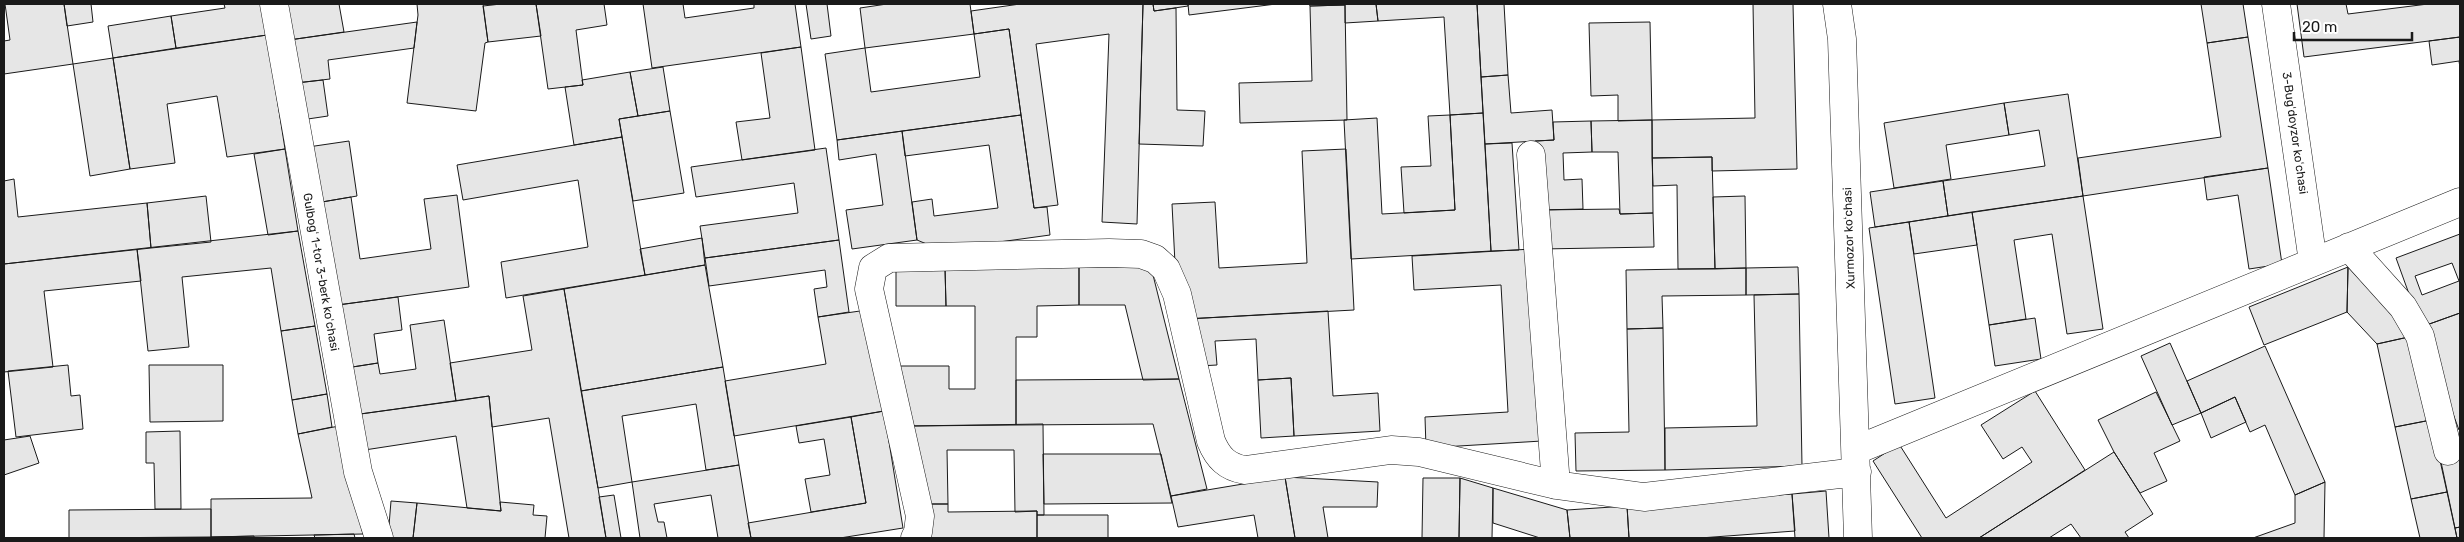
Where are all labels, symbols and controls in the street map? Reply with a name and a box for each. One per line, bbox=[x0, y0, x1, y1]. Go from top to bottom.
scale bar bbox=[2294, 10, 2412, 42]
text: 20 m bbox=[2302, 18, 2337, 36]
street label: 3-Bugʻdoyzor koʻchasi bbox=[2279, 71, 2311, 195]
street label: Xurmozor koʻchasi bbox=[1840, 187, 1858, 289]
street label: Gulbogʻ 1-tor 3-berk koʻchasi bbox=[300, 192, 342, 352]

